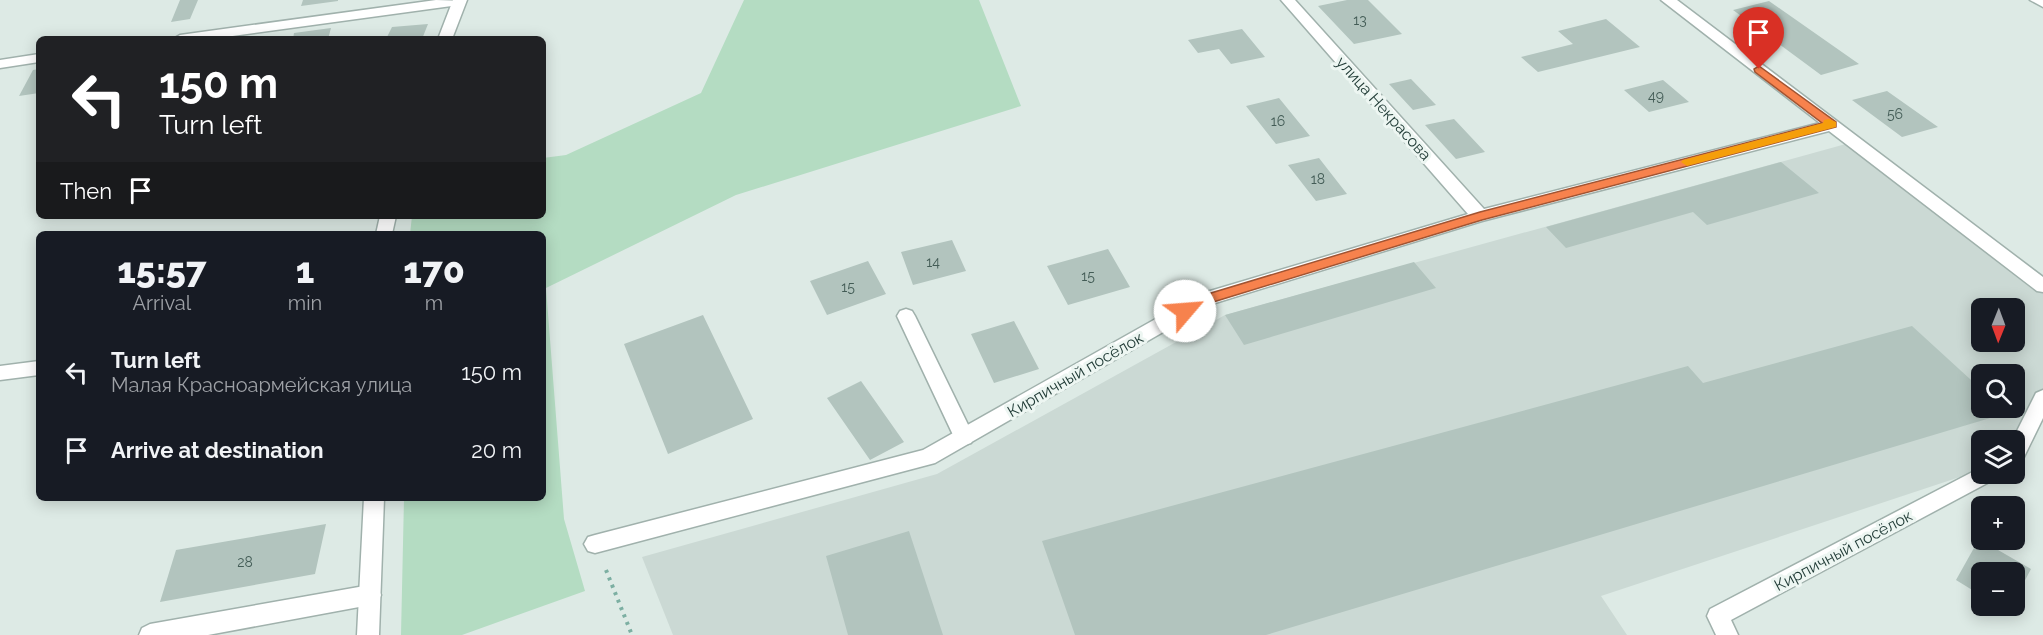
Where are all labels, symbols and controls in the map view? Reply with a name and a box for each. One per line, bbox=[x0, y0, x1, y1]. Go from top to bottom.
pin bbox=[1733, 7, 1784, 69]
house number: 13 bbox=[1353, 12, 1367, 28]
icon: arrive bbox=[1742, 16, 1775, 49]
street label: улица Некрасова bbox=[1332, 53, 1435, 164]
text: 150 m bbox=[159, 59, 278, 108]
icon: left bbox=[60, 60, 138, 138]
house number: 49 bbox=[1648, 88, 1664, 104]
house number: 56 bbox=[1887, 106, 1903, 122]
text: Turn left bbox=[159, 109, 262, 140]
house number: 16 bbox=[1271, 113, 1285, 129]
house number: 18 bbox=[1311, 171, 1325, 187]
icon: arrive bbox=[124, 174, 157, 207]
text: Then bbox=[60, 178, 112, 204]
text: 15:57 bbox=[117, 249, 207, 291]
text: 1 bbox=[296, 249, 314, 291]
text: 170 bbox=[403, 249, 465, 291]
house number: 14 bbox=[926, 254, 940, 270]
house number: 15 bbox=[1081, 268, 1095, 284]
house number: 15 bbox=[841, 279, 855, 295]
position arrow bbox=[1153, 279, 1217, 343]
text: Arrival bbox=[133, 291, 191, 315]
text: min bbox=[288, 291, 322, 315]
text: m bbox=[425, 291, 443, 315]
north arrow bbox=[1971, 298, 2025, 352]
map controls bbox=[1971, 298, 2025, 616]
street label: Кирпичный посёлок bbox=[1004, 328, 1147, 421]
text: Turn left bbox=[111, 347, 201, 373]
icon: left bbox=[60, 356, 93, 389]
text: 150 m bbox=[461, 359, 522, 385]
button: search bbox=[1971, 364, 2025, 418]
text: Малая Красноармейская улица bbox=[111, 373, 412, 397]
button: layers bbox=[1971, 430, 2025, 484]
icon: arrive bbox=[60, 434, 93, 467]
text: Arrive at destination bbox=[111, 437, 324, 463]
text: 20 m bbox=[471, 437, 522, 463]
button: + bbox=[1971, 496, 2025, 550]
street label: Кирпичный посёлок bbox=[1771, 506, 1916, 595]
house number: 28 bbox=[237, 554, 253, 570]
button: − bbox=[1971, 562, 2025, 616]

